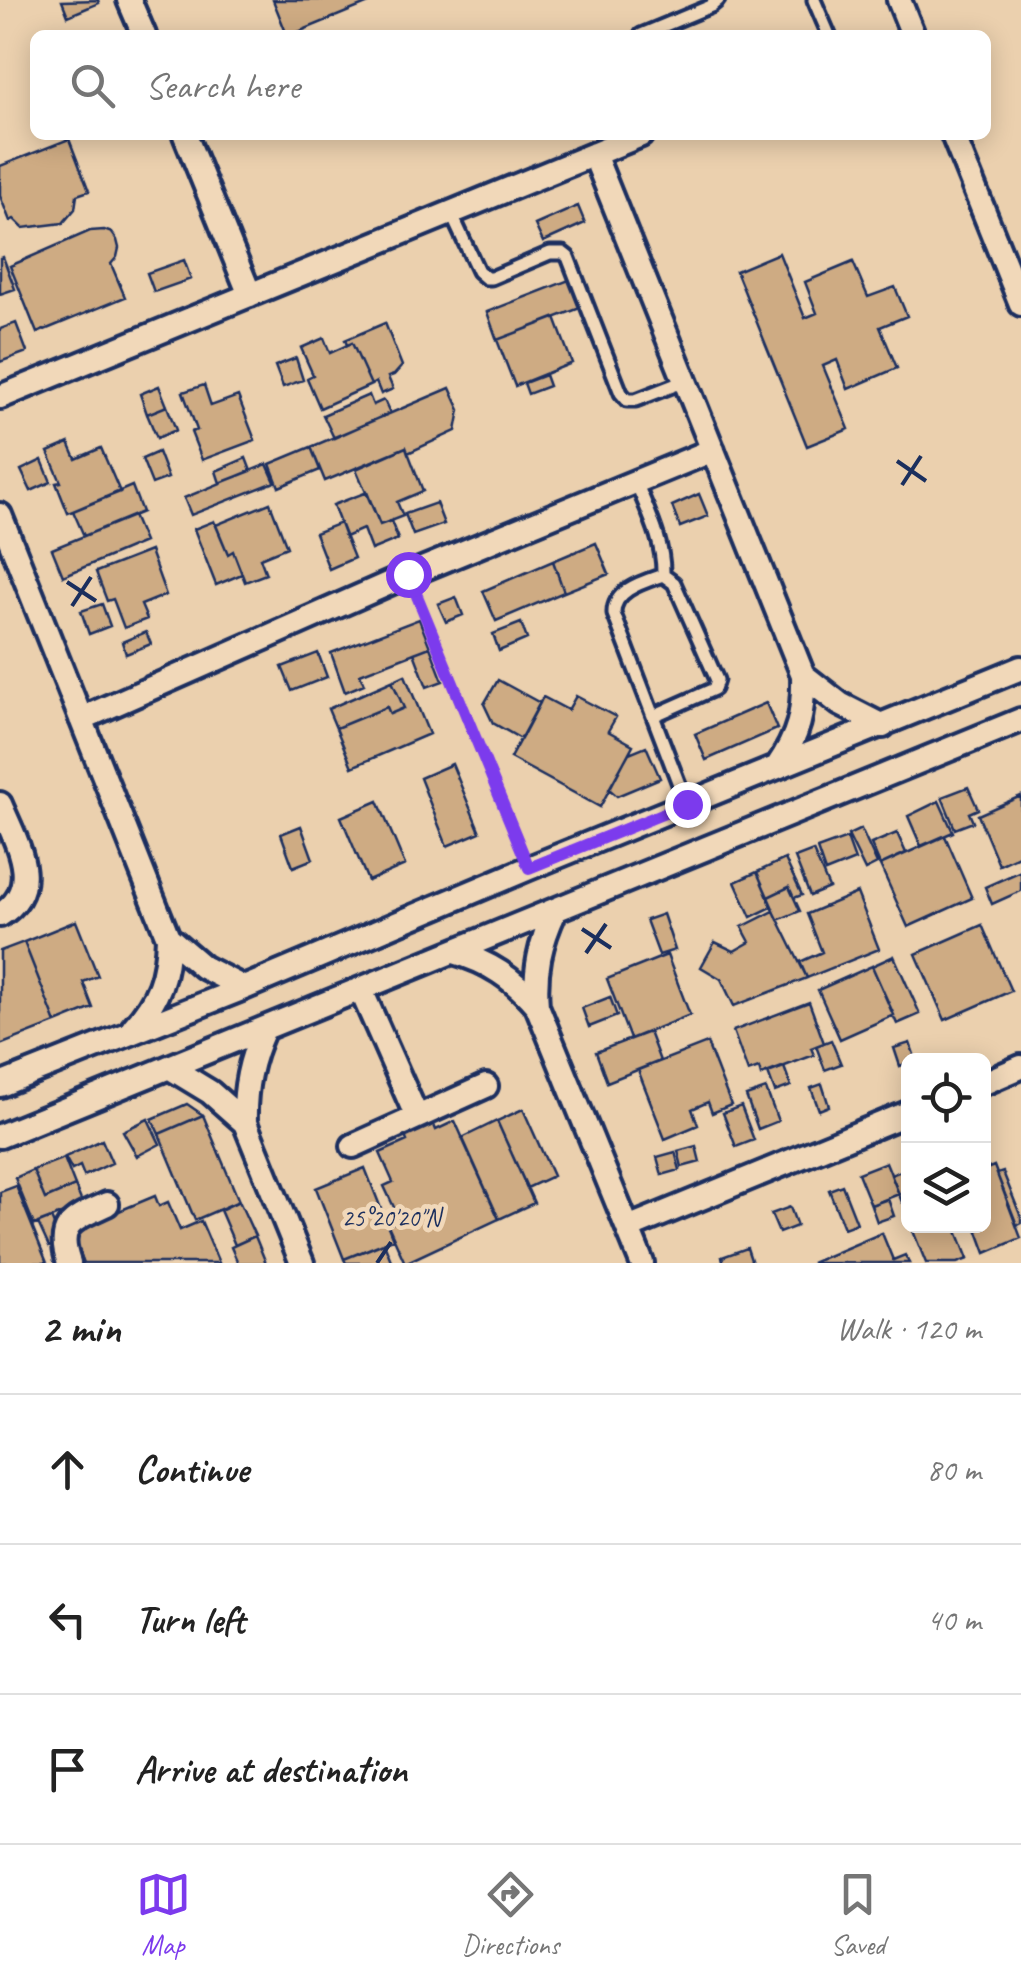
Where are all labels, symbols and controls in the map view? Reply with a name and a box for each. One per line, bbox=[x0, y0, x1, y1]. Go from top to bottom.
search box bbox=[30, 30, 991, 140]
icon: search bbox=[65, 58, 120, 113]
text: Search here bbox=[145, 62, 300, 109]
route start bbox=[386, 552, 432, 598]
route end bbox=[665, 782, 711, 828]
map controls bbox=[901, 1053, 991, 1233]
button: locate bbox=[901, 1053, 991, 1143]
button: layers bbox=[901, 1143, 991, 1233]
text: 25°20'20"N bbox=[342, 1202, 444, 1234]
text: 2 min bbox=[40, 1302, 120, 1355]
text: Walk · 120 m bbox=[837, 1308, 981, 1349]
icon: ahead bbox=[40, 1442, 95, 1497]
text: Continue bbox=[135, 1446, 249, 1493]
text: 80 m bbox=[927, 1449, 981, 1490]
icon: left bbox=[40, 1592, 95, 1647]
text: Turn left bbox=[135, 1596, 245, 1643]
text: 40 m bbox=[927, 1599, 981, 1640]
icon: arrive bbox=[40, 1742, 95, 1797]
text: Arrive at destination bbox=[135, 1746, 407, 1793]
tab: Map bbox=[136, 1867, 191, 1962]
tab: Directions bbox=[462, 1867, 559, 1962]
tab: Saved bbox=[830, 1867, 885, 1962]

